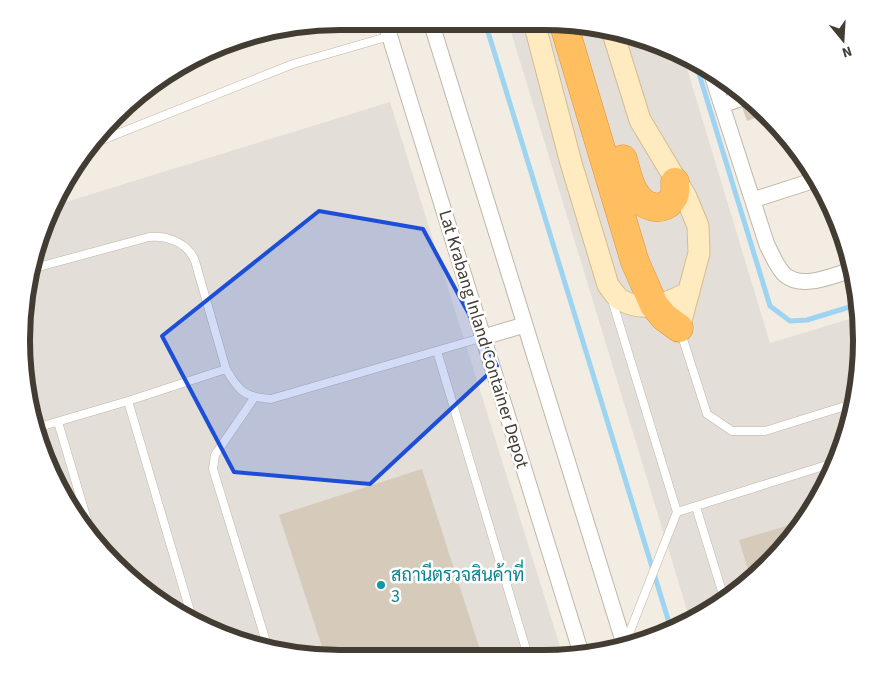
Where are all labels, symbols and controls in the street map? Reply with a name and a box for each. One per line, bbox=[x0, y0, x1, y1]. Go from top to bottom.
north arrow bbox=[818, 15, 868, 65]
text: N bbox=[839, 40, 854, 62]
street label: Lat Krabang Inland Container Depot bbox=[432, 207, 535, 471]
place label: สถานีตรวจสินค้าที่ 3 bbox=[391, 559, 524, 609]
marker: สถานีตรวจสินค้าที่ 3 bbox=[375, 579, 387, 591]

